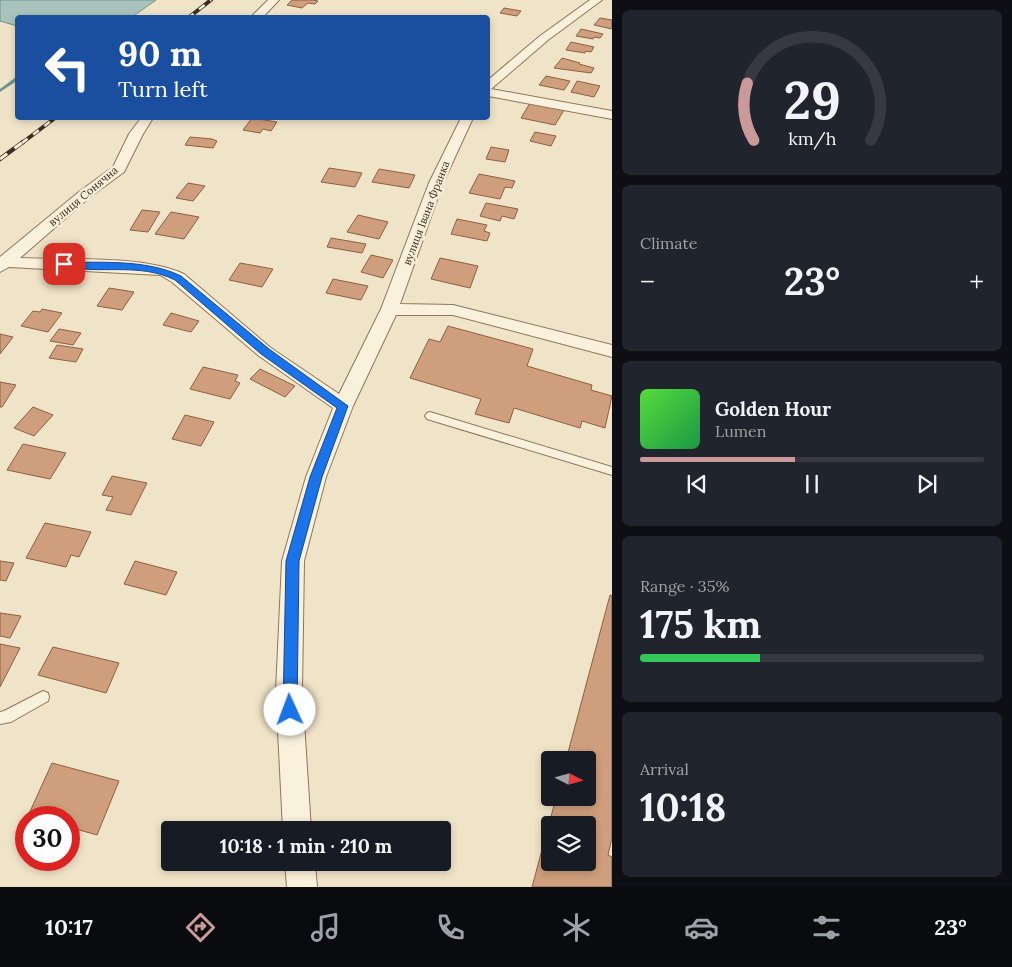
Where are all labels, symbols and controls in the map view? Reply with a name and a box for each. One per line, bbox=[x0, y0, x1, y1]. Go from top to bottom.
text: 90 m bbox=[118, 31, 202, 76]
icon: left bbox=[35, 35, 100, 100]
text: 29 bbox=[783, 67, 841, 133]
text: Turn left bbox=[118, 75, 208, 103]
text: km/h bbox=[788, 127, 836, 150]
street label: вулиця Івана Франка bbox=[400, 159, 452, 267]
street label: вулиця Сонячна bbox=[45, 163, 121, 229]
text: Climate bbox=[640, 233, 697, 253]
pin bbox=[43, 243, 85, 285]
icon: arrive bbox=[50, 250, 78, 278]
text: 23° bbox=[784, 257, 840, 305]
text: − bbox=[640, 264, 655, 300]
text: + bbox=[969, 264, 984, 300]
text: Golden Hour bbox=[715, 397, 831, 421]
text: Lumen bbox=[715, 421, 767, 441]
icon: previous bbox=[683, 470, 711, 498]
icon: pause bbox=[798, 470, 826, 498]
icon: next bbox=[913, 470, 941, 498]
text: Range · 35% bbox=[640, 576, 729, 596]
text: 175 km bbox=[640, 600, 761, 648]
position arrow bbox=[263, 683, 315, 735]
north arrow bbox=[541, 751, 596, 806]
map controls bbox=[541, 751, 596, 871]
text: Arrival bbox=[640, 759, 689, 779]
text: 10:18 bbox=[640, 783, 726, 831]
speed limit sign: 30 bbox=[15, 806, 80, 871]
button: layers bbox=[541, 816, 596, 871]
text: 10:18 · 1 min · 210 m bbox=[220, 834, 392, 858]
icon: directions bbox=[183, 910, 218, 945]
icon: music bbox=[308, 910, 343, 945]
icon: phone bbox=[433, 910, 468, 945]
icon: climate bbox=[559, 910, 594, 945]
icon: car bbox=[684, 910, 719, 945]
icon: filters bbox=[809, 910, 844, 945]
text: 10:17 bbox=[45, 913, 93, 941]
text: 23° bbox=[934, 913, 967, 941]

